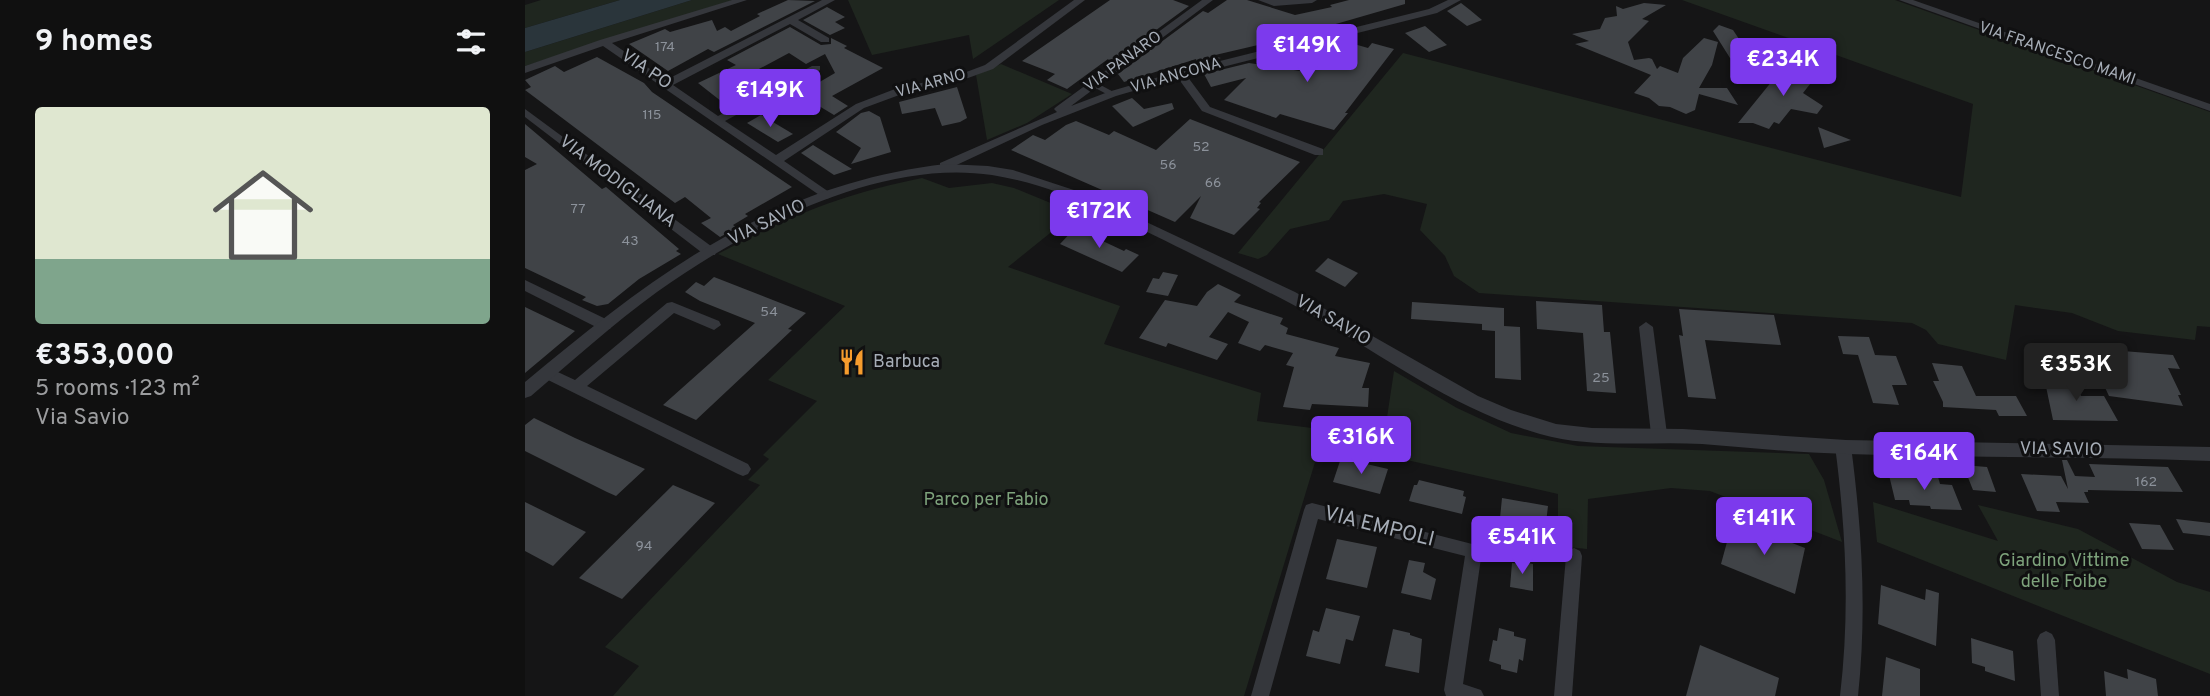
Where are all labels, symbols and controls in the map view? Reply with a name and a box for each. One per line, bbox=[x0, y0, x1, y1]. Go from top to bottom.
street label: VIA FRANCESCO MAMI bbox=[1976, 18, 2138, 90]
icon: filters bbox=[452, 23, 490, 61]
text: 9 homes bbox=[35, 24, 153, 61]
pin: €149K bbox=[1258, 24, 1356, 84]
street label: VIA PANARO bbox=[1080, 27, 1166, 97]
text: €149K bbox=[1272, 32, 1342, 61]
pin: €234K bbox=[1734, 38, 1832, 98]
house number: 174 bbox=[655, 39, 675, 56]
street label: VIA PO bbox=[616, 45, 676, 95]
text: €234K bbox=[1746, 46, 1820, 75]
street label: VIA ANCONA bbox=[1128, 53, 1224, 98]
street label: VIA ARNO bbox=[894, 65, 968, 103]
pin: €149K bbox=[721, 69, 819, 129]
text: €149K bbox=[735, 77, 805, 106]
house number: 115 bbox=[642, 107, 662, 124]
street label: VIA MODIGLIANA bbox=[554, 131, 680, 233]
house number: 52 bbox=[1192, 139, 1210, 156]
icon: home bbox=[200, 152, 326, 278]
house number: 56 bbox=[1159, 157, 1177, 174]
house number: 66 bbox=[1205, 175, 1221, 192]
pin: €172K bbox=[1050, 190, 1148, 250]
street label: VIA SAVIO bbox=[725, 194, 809, 252]
text: €172K bbox=[1066, 198, 1132, 227]
house number: 77 bbox=[570, 201, 586, 218]
house number: 43 bbox=[621, 233, 639, 250]
street label: VIA SAVIO bbox=[1291, 290, 1375, 352]
house number: 54 bbox=[760, 304, 778, 321]
text: €353,000 bbox=[35, 338, 175, 375]
pin: €353K bbox=[2027, 344, 2125, 403]
restaurant icon: Barbuca bbox=[837, 347, 867, 377]
place label: Barbuca bbox=[873, 351, 940, 374]
text: €353K bbox=[2040, 351, 2112, 380]
house number: 25 bbox=[1592, 370, 1610, 387]
text: 5 rooms · 123 m² bbox=[35, 375, 200, 404]
text: Via Savio bbox=[35, 404, 130, 433]
pin: €316K bbox=[1312, 416, 1410, 476]
text: €316K bbox=[1327, 424, 1395, 453]
pin: €164K bbox=[1875, 433, 1973, 492]
street label: VIA SAVIO bbox=[2019, 438, 2103, 462]
text: €164K bbox=[1890, 440, 1959, 469]
house number: 162 bbox=[2135, 474, 2157, 491]
park label: Parco per Fabio bbox=[923, 489, 1049, 512]
pin: €141K bbox=[1715, 498, 1813, 557]
street label: VIA EMPOLI bbox=[1321, 500, 1437, 554]
text: €141K bbox=[1732, 505, 1796, 534]
pin: €541K bbox=[1473, 516, 1571, 576]
text: €541K bbox=[1487, 524, 1557, 553]
house number: 94 bbox=[635, 538, 653, 555]
park label: Giardino Vittime delle Foibe bbox=[1999, 550, 2129, 594]

